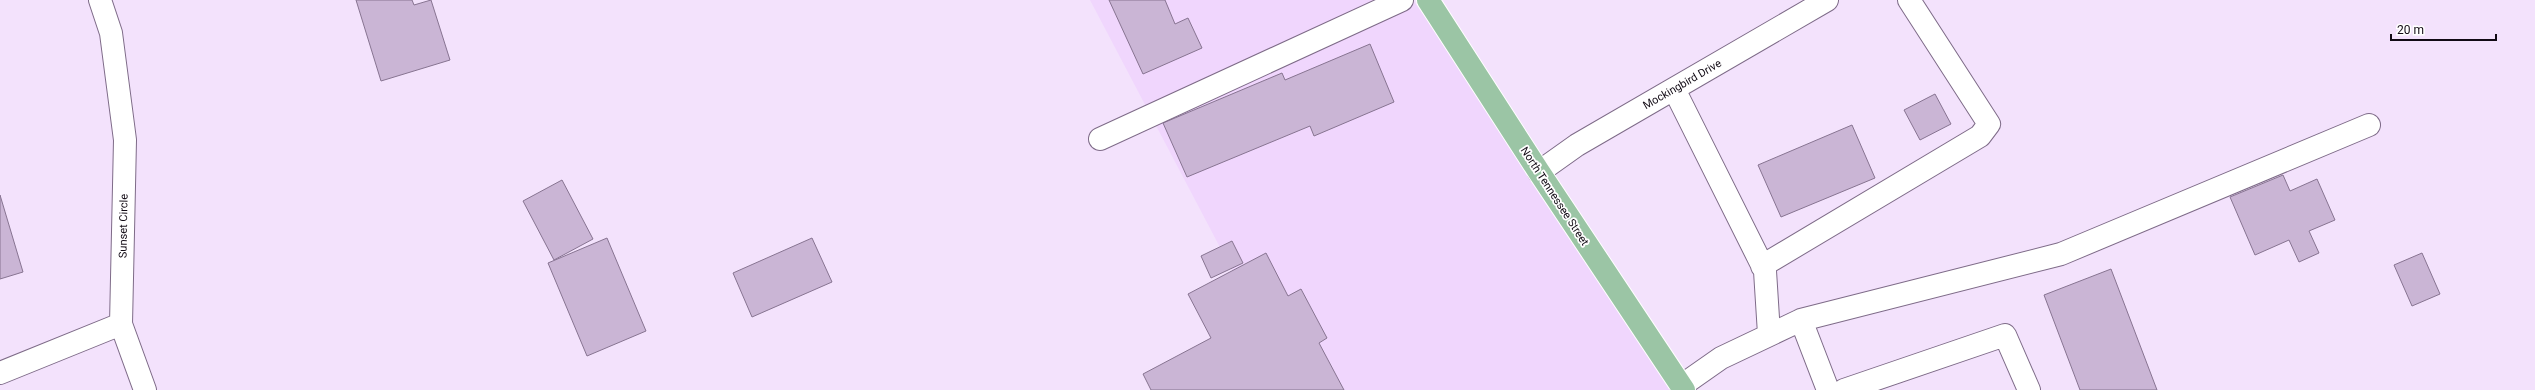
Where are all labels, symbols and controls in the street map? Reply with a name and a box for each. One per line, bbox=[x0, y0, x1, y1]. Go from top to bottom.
scale bar bbox=[2391, 16, 2496, 42]
text: 20 m bbox=[2397, 23, 2424, 37]
street label: Mockingbird Drive bbox=[1641, 57, 1724, 112]
street label: North Tennessee Street bbox=[1518, 145, 1592, 248]
street label: Sunset Circle bbox=[116, 194, 131, 258]

